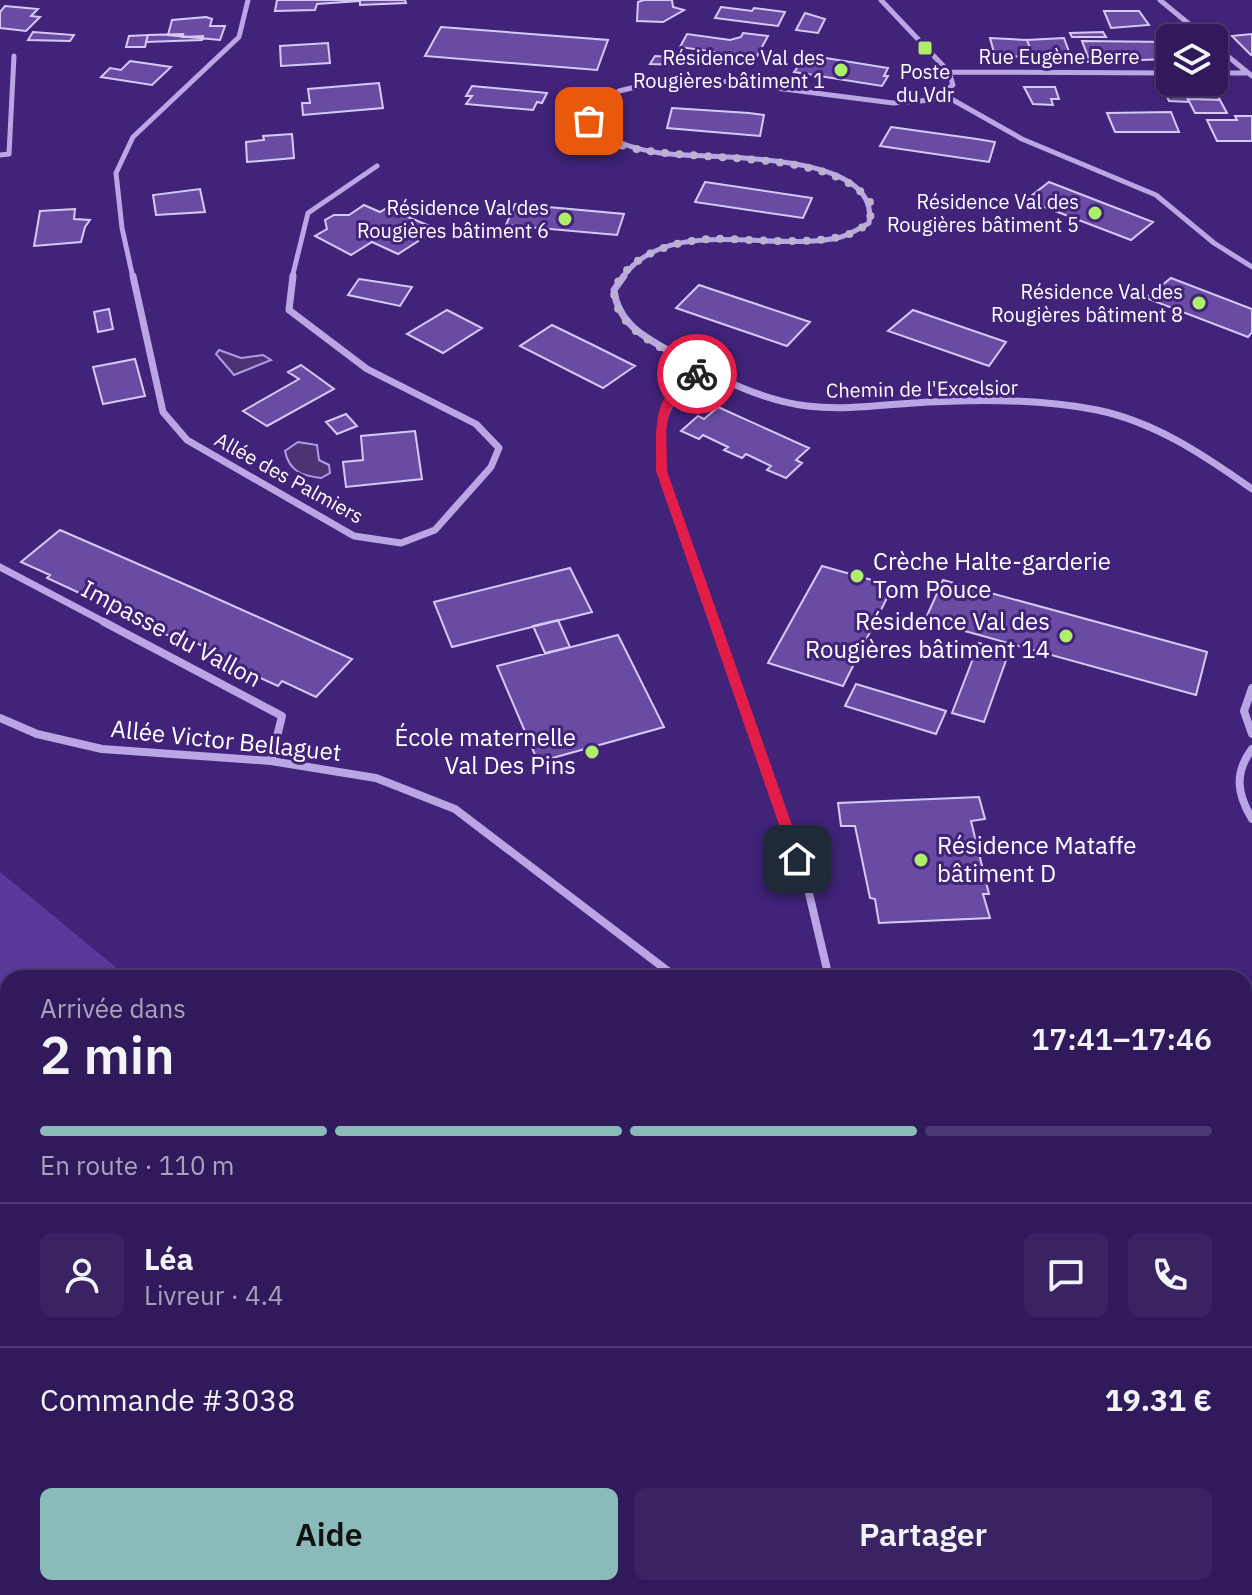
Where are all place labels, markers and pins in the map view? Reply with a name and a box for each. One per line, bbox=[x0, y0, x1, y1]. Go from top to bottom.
marker: Poste du Vdr bbox=[916, 39, 934, 57]
place label: Résidence Val des Rougières bâtiment 1 bbox=[633, 44, 825, 94]
place label: Poste du Vdr bbox=[896, 58, 954, 108]
marker: Résidence Val des Rougières bâtiment 1 bbox=[832, 61, 850, 79]
pin bbox=[555, 87, 623, 155]
place label: Résidence Val des Rougières bâtiment 5 bbox=[887, 188, 1079, 238]
place label: Résidence Val des Rougières bâtiment 6 bbox=[357, 194, 549, 244]
marker: Résidence Val des Rougières bâtiment 5 bbox=[1086, 204, 1104, 222]
marker: Résidence Val des Rougières bâtiment 6 bbox=[556, 210, 574, 228]
place label: Résidence Val des Rougières bâtiment 8 bbox=[991, 278, 1183, 328]
marker: Résidence Val des Rougières bâtiment 8 bbox=[1190, 294, 1208, 312]
place label: Crèche Halte-garderie Tom Pouce bbox=[873, 545, 1111, 605]
marker: Crèche Halte-garderie Tom Pouce bbox=[848, 567, 866, 585]
place label: Résidence Val des Rougières bâtiment 14 bbox=[805, 605, 1050, 665]
marker: Résidence Val des Rougières bâtiment 14 bbox=[1057, 627, 1075, 645]
place label: École maternelle Val Des Pins bbox=[395, 721, 576, 781]
marker: École maternelle Val Des Pins bbox=[583, 743, 601, 761]
pin bbox=[763, 825, 831, 893]
place label: Résidence Mataffe bâtiment D bbox=[937, 829, 1137, 889]
marker: Résidence Mataffe bâtiment D bbox=[912, 851, 930, 869]

